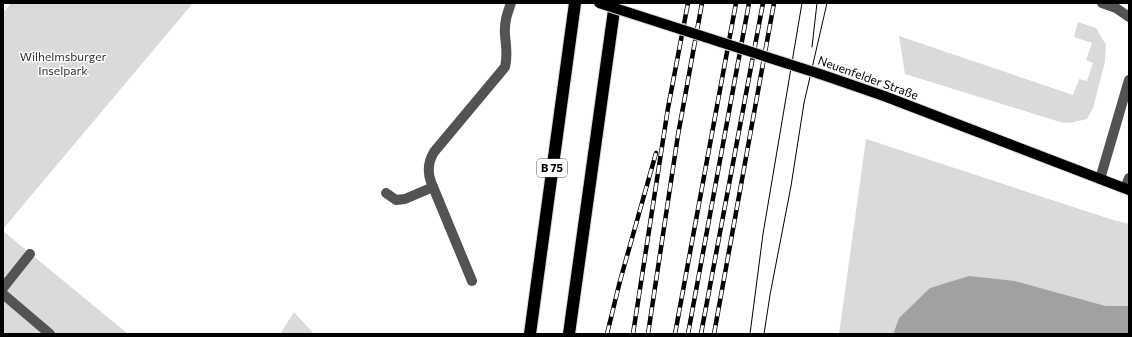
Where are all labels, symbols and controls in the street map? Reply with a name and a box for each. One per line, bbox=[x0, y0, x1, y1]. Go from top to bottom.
park label: Wilhelmsburger Inselpark bbox=[20, 49, 107, 77]
street label: Neuenfelder Straße bbox=[816, 52, 920, 102]
road number: B 75 bbox=[537, 159, 567, 177]

